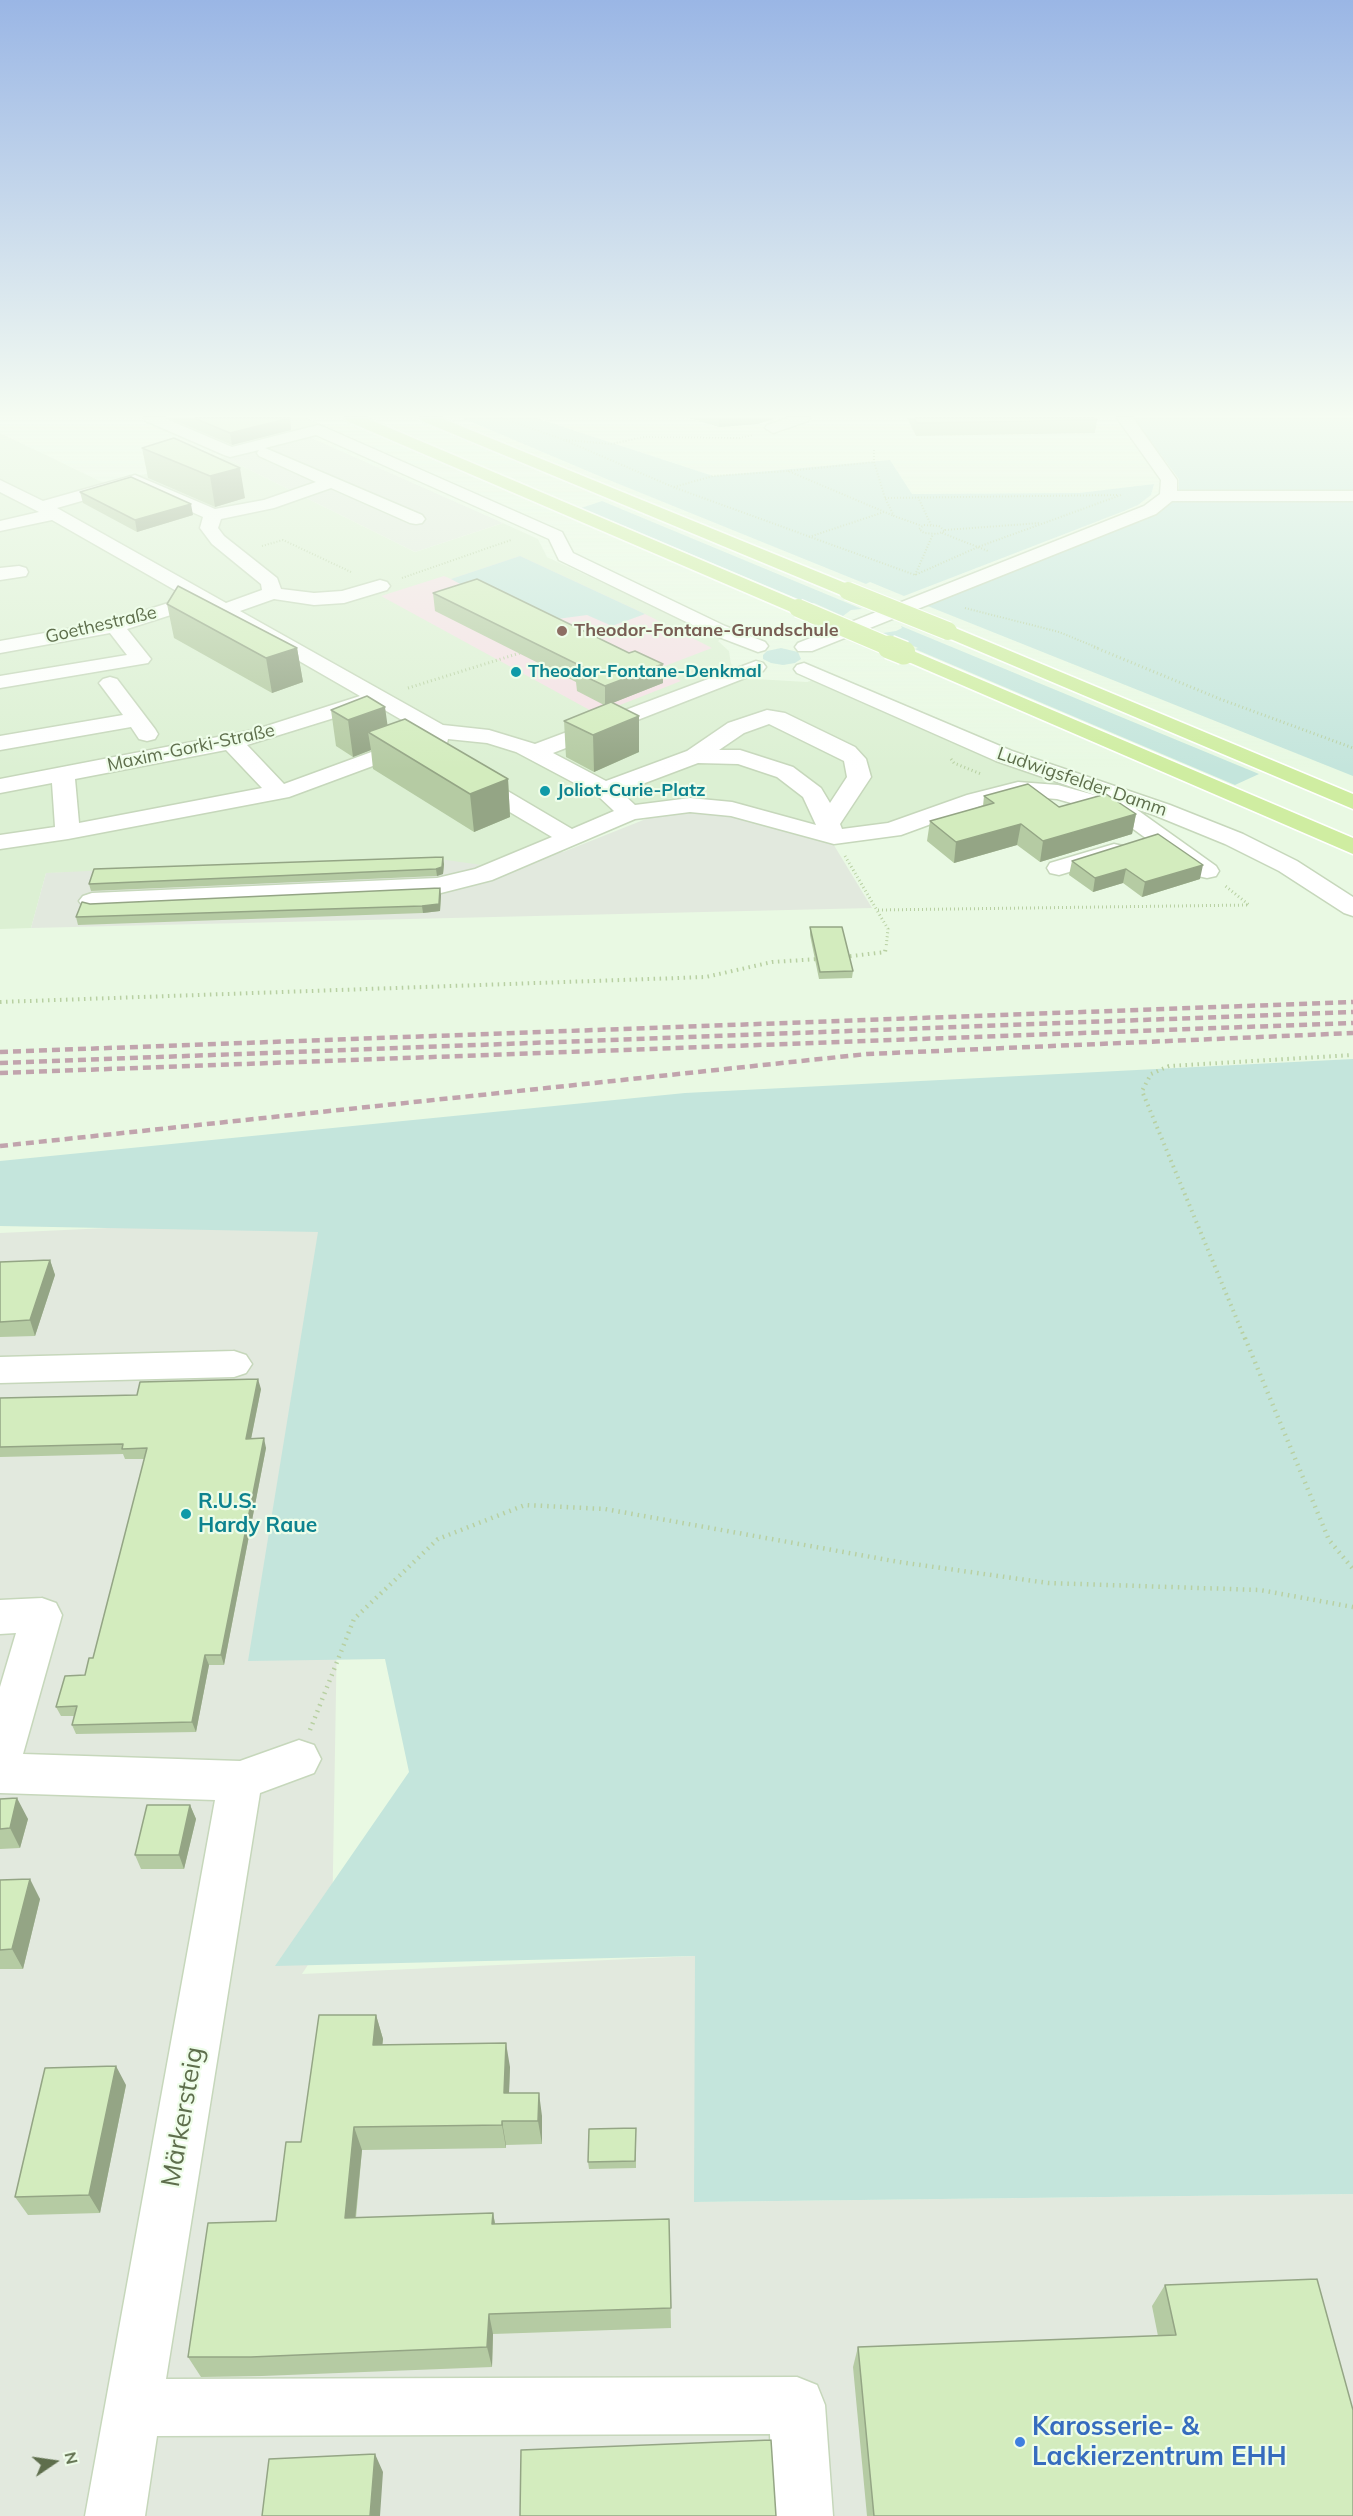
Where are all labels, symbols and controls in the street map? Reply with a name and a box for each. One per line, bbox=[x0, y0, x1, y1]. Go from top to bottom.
street label: Goethestraße bbox=[43, 602, 159, 648]
place label: Theodor-Fontane-Grundschule bbox=[574, 620, 839, 642]
marker: Theodor-Fontane-Grundschule bbox=[555, 624, 569, 638]
place label: Theodor-Fontane-Denkmal bbox=[528, 661, 762, 683]
marker: Theodor-Fontane-Denkmal bbox=[509, 665, 523, 679]
street label: Maxim-Gorki-Straße bbox=[105, 720, 277, 776]
street label: Ludwigsfelder Damm bbox=[994, 743, 1170, 821]
place label: Joliot-Curie-Platz bbox=[557, 780, 705, 802]
marker: Joliot-Curie-Platz bbox=[538, 784, 552, 798]
place label: R.U.S. Hardy Raue bbox=[198, 1489, 317, 1539]
marker: R.U.S. Hardy Raue bbox=[179, 1507, 193, 1521]
street label: Märkersteig bbox=[155, 2045, 211, 2189]
place label: Karosserie- & Lackierzentrum EHH bbox=[1032, 2411, 1287, 2472]
north arrow bbox=[24, 2432, 84, 2492]
marker: Karosserie- & Lackierzentrum EHH bbox=[1013, 2435, 1027, 2449]
text: N bbox=[60, 2450, 83, 2466]

